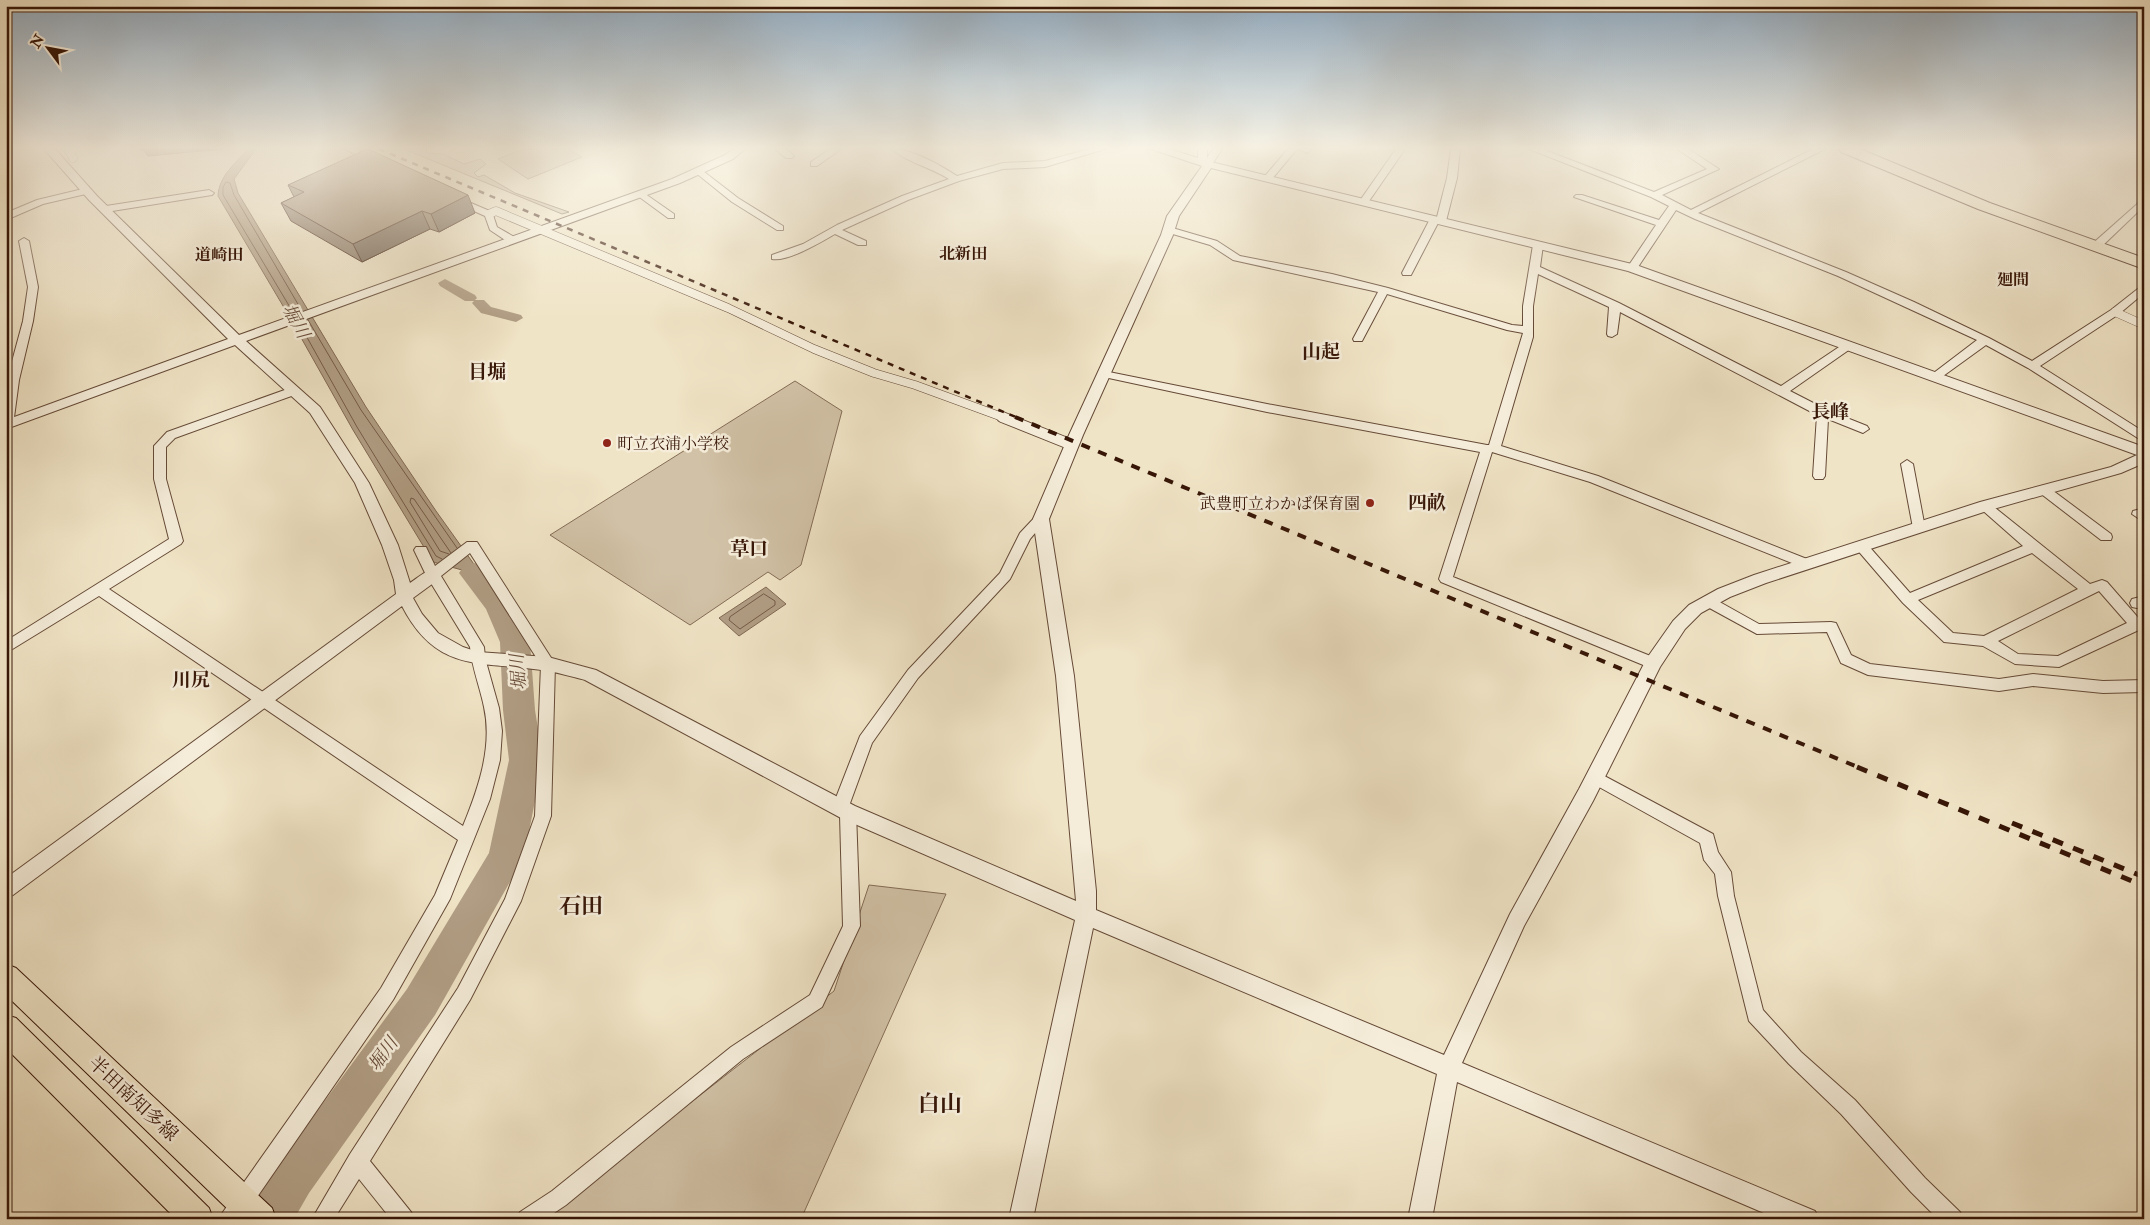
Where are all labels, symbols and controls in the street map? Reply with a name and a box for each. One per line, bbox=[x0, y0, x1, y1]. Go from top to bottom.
north arrow bbox=[22, 22, 72, 72]
text: N bbox=[26, 31, 48, 52]
district label: 北新田 bbox=[939, 244, 987, 264]
district label: 道崎田 bbox=[195, 245, 243, 265]
district label: 廻間 bbox=[1997, 270, 2029, 290]
water label: 堀川 bbox=[277, 300, 315, 344]
district label: 山起 bbox=[1302, 340, 1340, 364]
district label: 目堀 bbox=[468, 360, 506, 384]
district label: 長峰 bbox=[1811, 400, 1849, 424]
place label: 町立衣浦小学校 bbox=[617, 434, 729, 454]
marker: 町立衣浦小学校 bbox=[601, 437, 613, 449]
district label: 四畝 bbox=[1408, 491, 1446, 515]
place label: 武豊町立わかば保育園 bbox=[1200, 494, 1360, 514]
marker: 武豊町立わかば保育園 bbox=[1364, 497, 1376, 509]
district label: 草口 bbox=[730, 537, 768, 561]
water label: 堀川 bbox=[505, 651, 532, 691]
district label: 川尻 bbox=[172, 668, 210, 692]
district label: 石田 bbox=[559, 892, 603, 920]
water label: 堀川 bbox=[364, 1031, 404, 1076]
street label: 半田南知多線 bbox=[83, 1051, 183, 1146]
district label: 白山 bbox=[918, 1090, 962, 1118]

